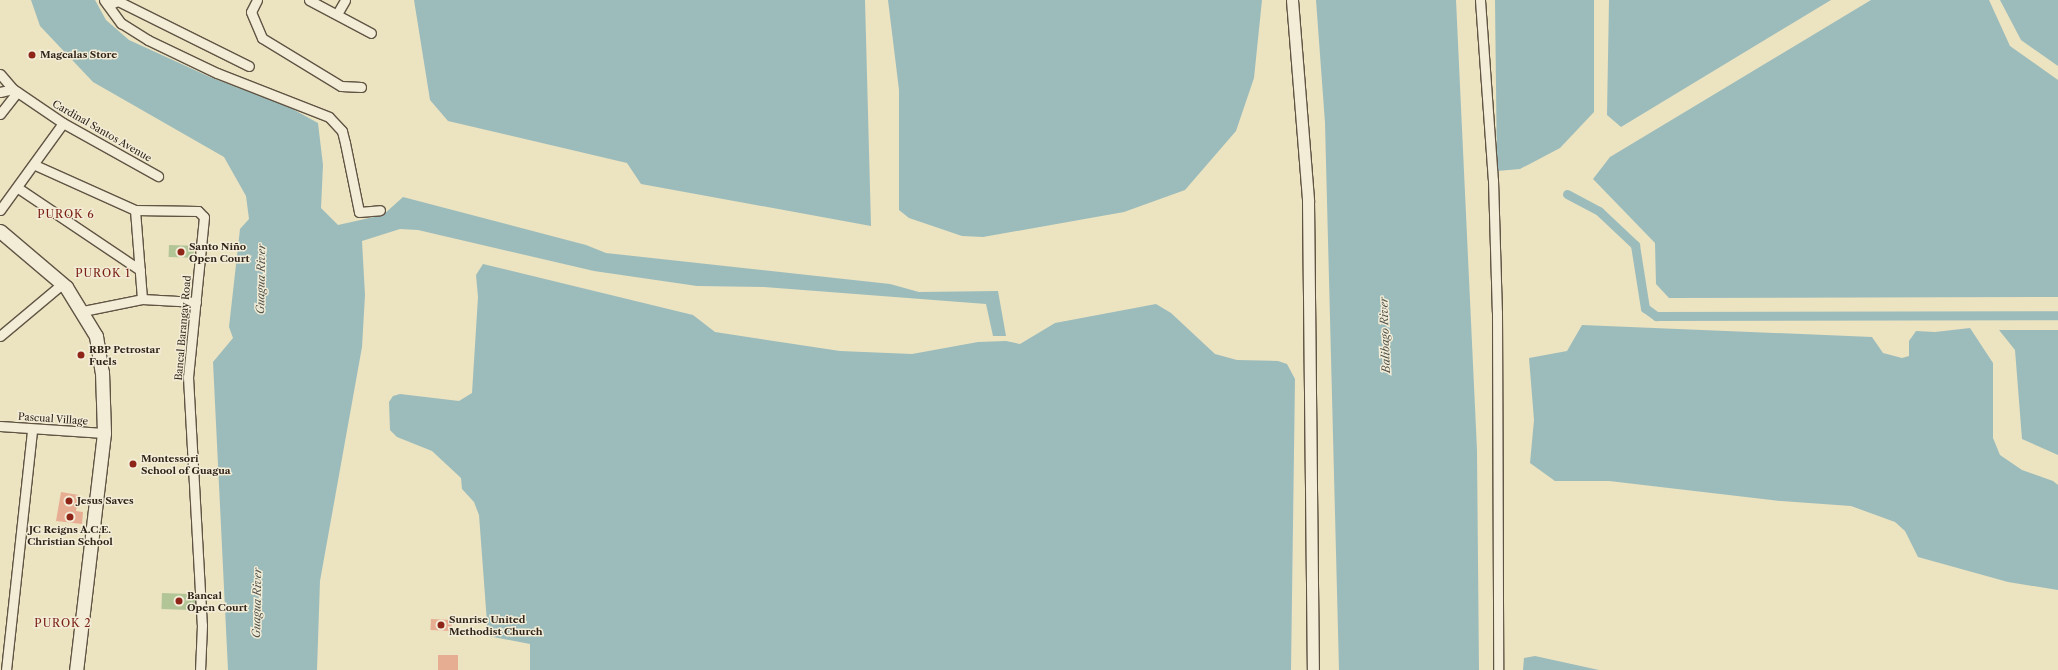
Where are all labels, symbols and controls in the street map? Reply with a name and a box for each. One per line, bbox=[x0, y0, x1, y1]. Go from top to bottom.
place label: Magcalas Store bbox=[40, 49, 117, 61]
marker: Magcalas Store bbox=[27, 50, 37, 60]
street label: Cardinal Santos Avenue bbox=[50, 98, 154, 164]
district label: PUROK 6 bbox=[37, 207, 95, 221]
place label: Santo Niño Open Court bbox=[189, 240, 250, 264]
water label: Guagua River bbox=[254, 244, 268, 314]
marker: Santo Niño Open Court bbox=[176, 247, 186, 257]
district label: PUROK 1 bbox=[75, 266, 131, 280]
street label: Bancal Barangay Road bbox=[172, 275, 194, 381]
water label: Balibago River bbox=[1377, 297, 1393, 373]
place label: RBP Petrostar Fuels bbox=[89, 343, 160, 366]
marker: RBP Petrostar Fuels bbox=[76, 350, 86, 360]
street label: Pascual Village bbox=[17, 411, 89, 427]
place label: Montessori School of Guagua bbox=[141, 452, 231, 476]
marker: Montessori School of Guagua bbox=[128, 459, 138, 469]
place label: Jesus Saves bbox=[77, 495, 134, 507]
marker: Jesus Saves bbox=[64, 496, 74, 506]
marker: JC Reigns A.C.E. Christian School bbox=[65, 512, 75, 522]
place label: JC Reigns A.C.E. Christian School bbox=[27, 523, 113, 546]
water label: Guagua River bbox=[250, 568, 264, 638]
place label: Bancal Open Court bbox=[187, 589, 248, 612]
marker: Bancal Open Court bbox=[174, 596, 184, 606]
place label: Sunrise United Methodist Church bbox=[449, 613, 543, 636]
district label: PUROK 2 bbox=[34, 616, 92, 630]
marker: Sunrise United Methodist Church bbox=[436, 620, 446, 630]

